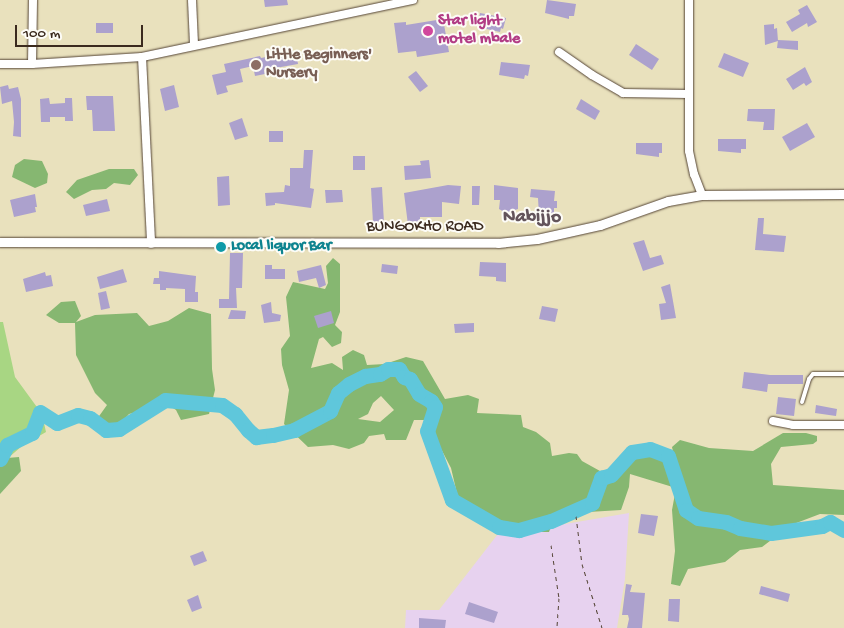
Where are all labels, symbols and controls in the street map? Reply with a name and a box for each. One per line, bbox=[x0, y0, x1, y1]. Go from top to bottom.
place label: Star light motel mbale bbox=[438, 12, 520, 50]
scale bar bbox=[18, 15, 145, 47]
text: 100 m bbox=[23, 25, 60, 43]
marker: Star light motel mbale bbox=[422, 25, 434, 37]
place label: Little Beginners' Nursery bbox=[266, 46, 372, 84]
marker: Little Beginners' Nursery bbox=[250, 59, 262, 71]
district label: Nabijjo bbox=[503, 207, 561, 229]
street label: BUNGOKHO ROAD bbox=[367, 218, 483, 238]
place label: Local liquor Bar bbox=[231, 237, 331, 257]
marker: Local liquor Bar bbox=[215, 241, 227, 253]

